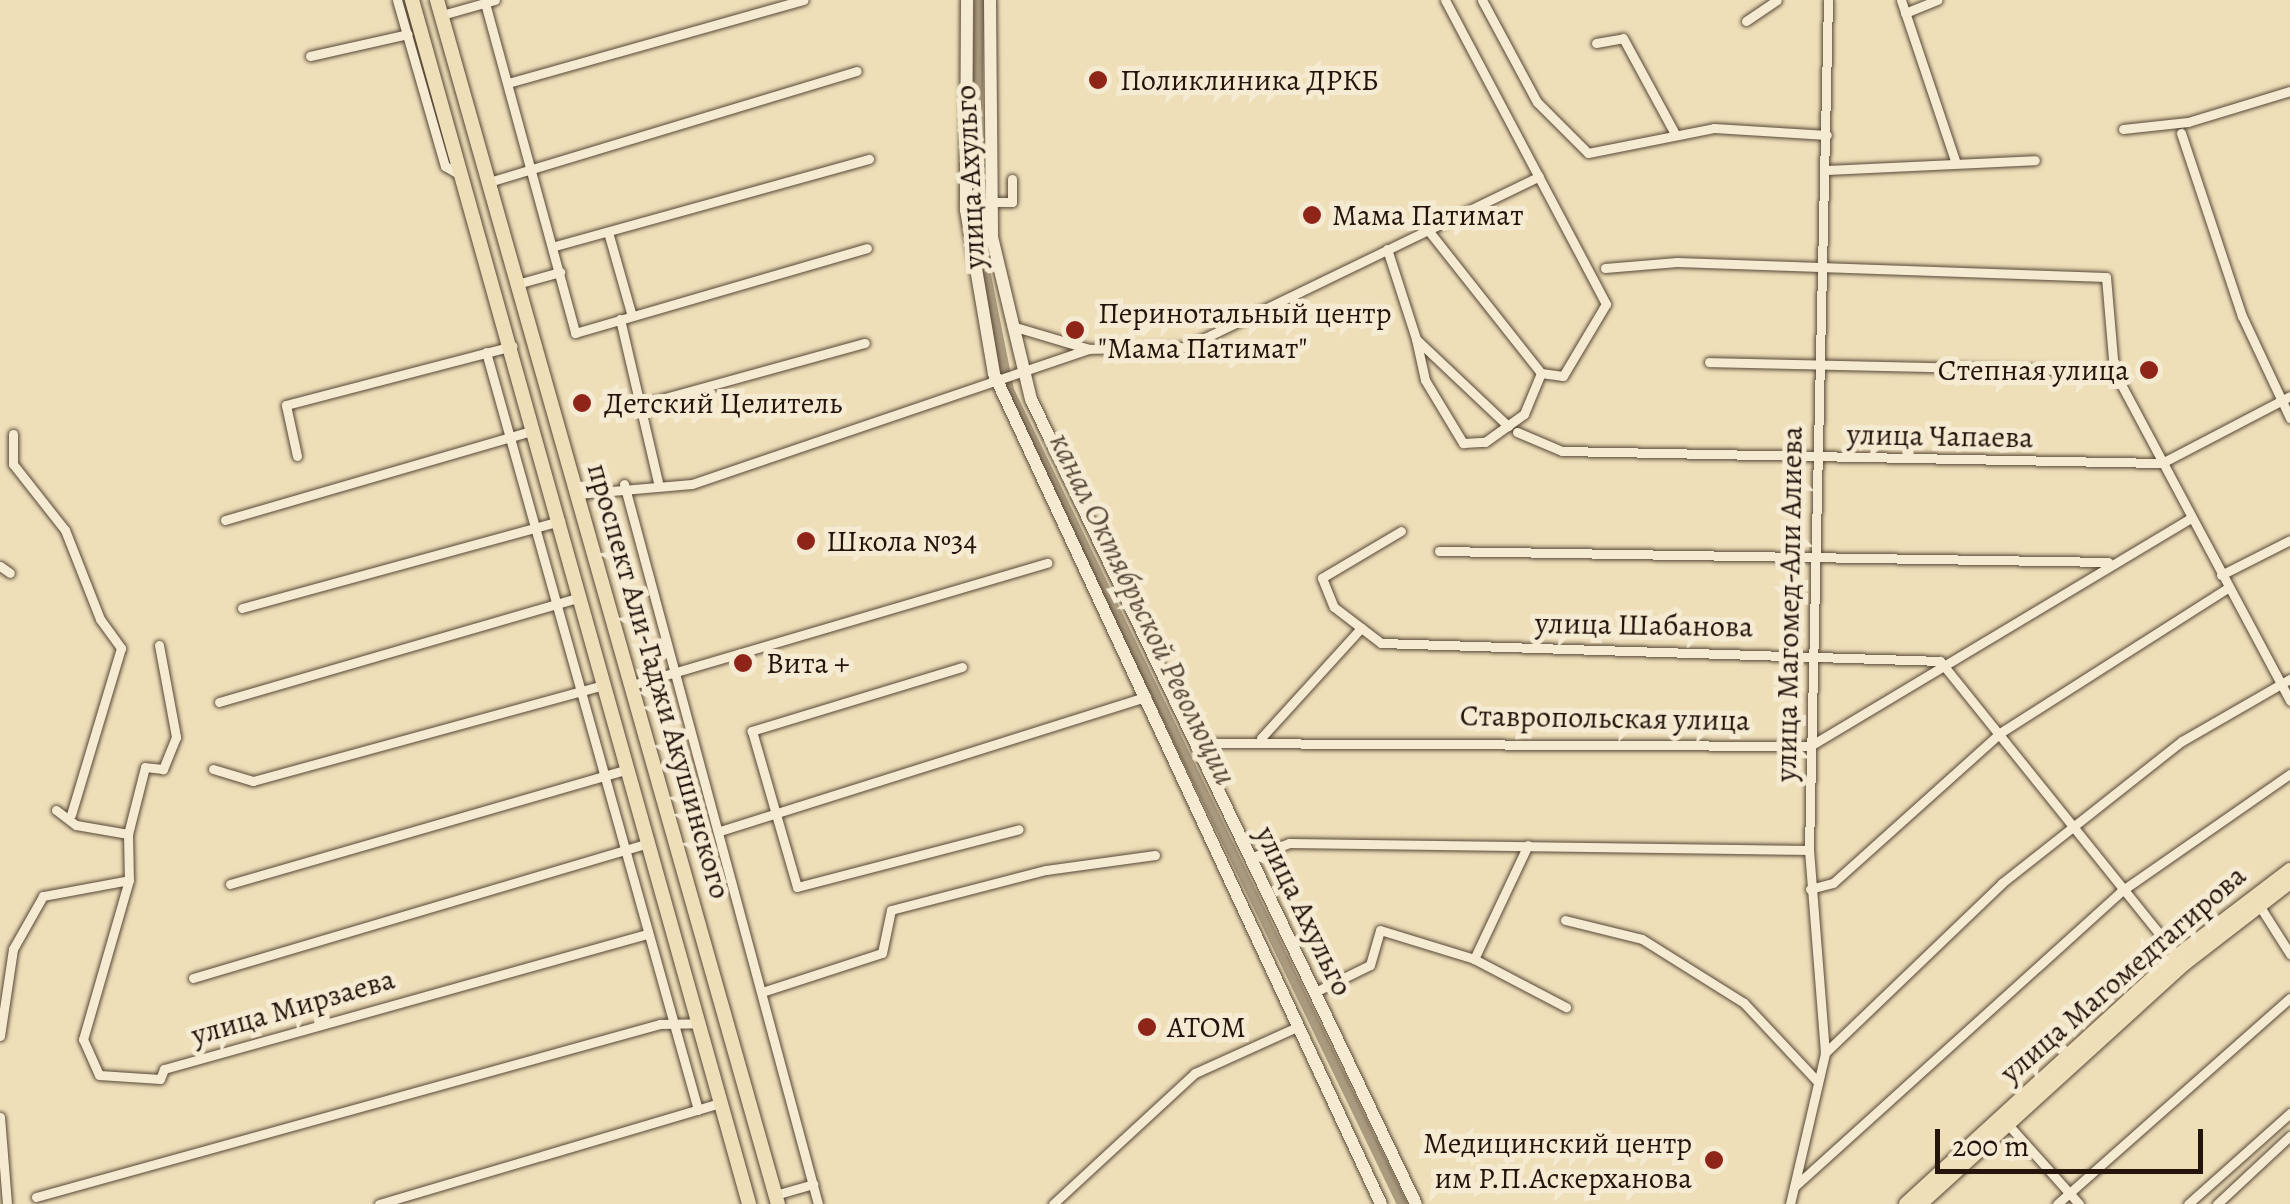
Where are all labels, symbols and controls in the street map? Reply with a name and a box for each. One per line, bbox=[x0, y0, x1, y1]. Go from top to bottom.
place label: Поликлиника ДРКБ bbox=[1120, 62, 1379, 98]
marker: Поликлиника ДРКБ bbox=[1085, 67, 1111, 93]
street label: улица Ахульго bbox=[947, 84, 993, 270]
place label: Мама Патимат bbox=[1332, 197, 1523, 233]
marker: Мама Патимат bbox=[1301, 204, 1323, 226]
place label: Перинотальный центр "Мама Патимат" bbox=[1098, 295, 1391, 366]
marker: Перинотальный центр "Мама Патимат" bbox=[1062, 317, 1088, 343]
place label: Степная улица bbox=[1938, 352, 2129, 388]
marker: Степная улица bbox=[2138, 359, 2160, 381]
place label: Детский Целитель bbox=[604, 385, 842, 421]
marker: Детский Целитель bbox=[569, 390, 595, 416]
street label: улица Чапаева bbox=[1847, 416, 2033, 456]
street label: улица Магомед-Али Алиева bbox=[1768, 426, 1810, 782]
water label: канал Октябрьской Революции bbox=[1041, 427, 1245, 791]
street label: проспект Али-Гаджи Акушинского bbox=[580, 459, 738, 903]
place label: Школа №34 bbox=[826, 523, 977, 559]
marker: Школа №34 bbox=[795, 530, 817, 552]
street label: улица Шабанова bbox=[1535, 605, 1753, 645]
place label: Вита + bbox=[766, 645, 849, 681]
marker: Вита + bbox=[730, 650, 756, 676]
street label: Ставропольская улица bbox=[1460, 697, 1750, 739]
street label: улица Ахульго bbox=[1247, 820, 1361, 1002]
street label: улица Магомедтагирова bbox=[1993, 857, 2253, 1091]
street label: улица Мирзаева bbox=[187, 961, 399, 1053]
place label: АТОМ bbox=[1167, 1009, 1246, 1045]
marker: АТОМ bbox=[1136, 1016, 1158, 1038]
scale bar bbox=[1940, 1109, 2208, 1171]
place label: Медицинский центр им Р.П.Аскерханова bbox=[1423, 1125, 1692, 1196]
text: 200 m bbox=[1952, 1126, 2029, 1166]
marker: Медицинский центр им Р.П.Аскерханова bbox=[1701, 1147, 1727, 1173]

